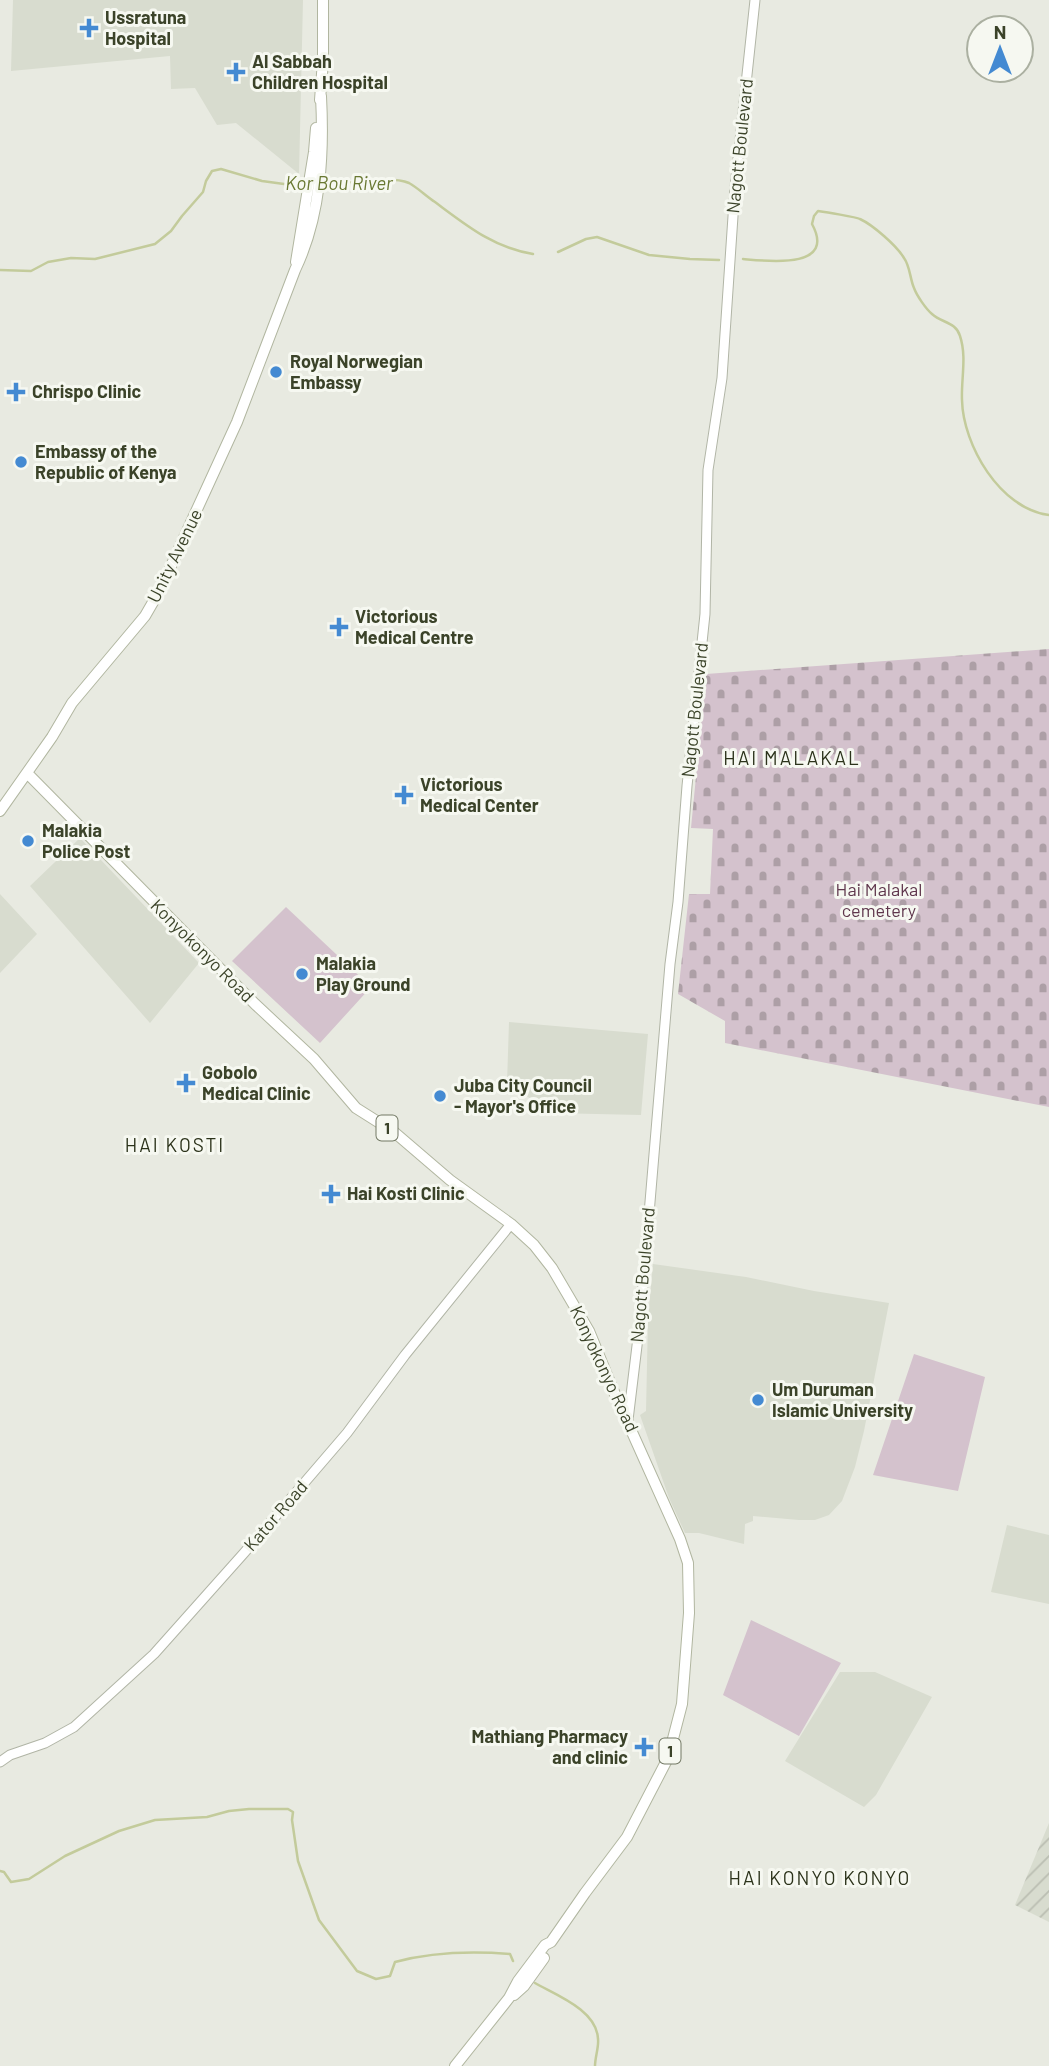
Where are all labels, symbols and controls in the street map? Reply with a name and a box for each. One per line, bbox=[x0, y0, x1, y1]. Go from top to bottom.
place label: Ussratuna Hospital bbox=[105, 6, 186, 49]
north arrow bbox=[965, 14, 1035, 84]
marker: Ussratuna Hospital bbox=[79, 18, 99, 38]
text: N bbox=[994, 20, 1006, 43]
place label: Al Sabbah Children Hospital bbox=[252, 50, 388, 93]
marker: Al Sabbah Children Hospital bbox=[226, 62, 246, 82]
street label: Nagott Boulevard bbox=[721, 77, 757, 214]
water label: Kor Bou River bbox=[285, 171, 394, 194]
place label: Royal Norwegian Embassy bbox=[290, 350, 423, 393]
marker: Royal Norwegian Embassy bbox=[268, 364, 284, 380]
place label: Chrispo Clinic bbox=[32, 380, 141, 402]
marker: Chrispo Clinic bbox=[6, 382, 26, 402]
place label: Embassy of the Republic of Kenya bbox=[35, 440, 177, 483]
marker: Embassy of the Republic of Kenya bbox=[13, 454, 29, 470]
street label: Unity Avenue bbox=[142, 505, 206, 606]
place label: Victorious Medical Centre bbox=[355, 605, 474, 648]
marker: Victorious Medical Centre bbox=[329, 617, 349, 637]
street label: Nagott Boulevard bbox=[676, 641, 712, 778]
district label: HAI MALAKAL bbox=[723, 746, 861, 769]
place label: Victorious Medical Center bbox=[420, 773, 539, 816]
marker: Victorious Medical Center bbox=[394, 785, 414, 805]
place label: Malakia Police Post bbox=[42, 819, 130, 862]
marker: Malakia Police Post bbox=[20, 833, 36, 849]
park label: Hai Malakal cemetery bbox=[836, 878, 922, 921]
street label: Konyokonyo Road bbox=[146, 894, 259, 1007]
place label: Malakia Play Ground bbox=[316, 952, 411, 995]
marker: Malakia Play Ground bbox=[294, 966, 310, 982]
place label: Gobolo Medical Clinic bbox=[202, 1061, 311, 1104]
marker: Gobolo Medical Clinic bbox=[176, 1073, 196, 1093]
place label: Juba City Council - Mayor's Office bbox=[454, 1074, 592, 1117]
marker: Juba City Council - Mayor's Office bbox=[432, 1088, 448, 1104]
road number: 1 bbox=[376, 1116, 398, 1140]
district label: HAI KOSTI bbox=[125, 1133, 225, 1156]
place label: Hai Kosti Clinic bbox=[347, 1182, 465, 1204]
marker: Hai Kosti Clinic bbox=[321, 1184, 341, 1204]
street label: Nagott Boulevard bbox=[625, 1206, 659, 1343]
street label: Konyokonyo Road bbox=[566, 1302, 644, 1435]
place label: Um Duruman Islamic University bbox=[772, 1378, 913, 1421]
marker: Um Duruman Islamic University bbox=[750, 1392, 766, 1408]
street label: Kator Road bbox=[239, 1476, 312, 1555]
place label: Mathiang Pharmacy and clinic bbox=[472, 1725, 628, 1768]
marker: Mathiang Pharmacy and clinic bbox=[634, 1737, 654, 1757]
road number: 1 bbox=[660, 1738, 680, 1764]
district label: HAI KONYO KONYO bbox=[729, 1866, 911, 1889]

